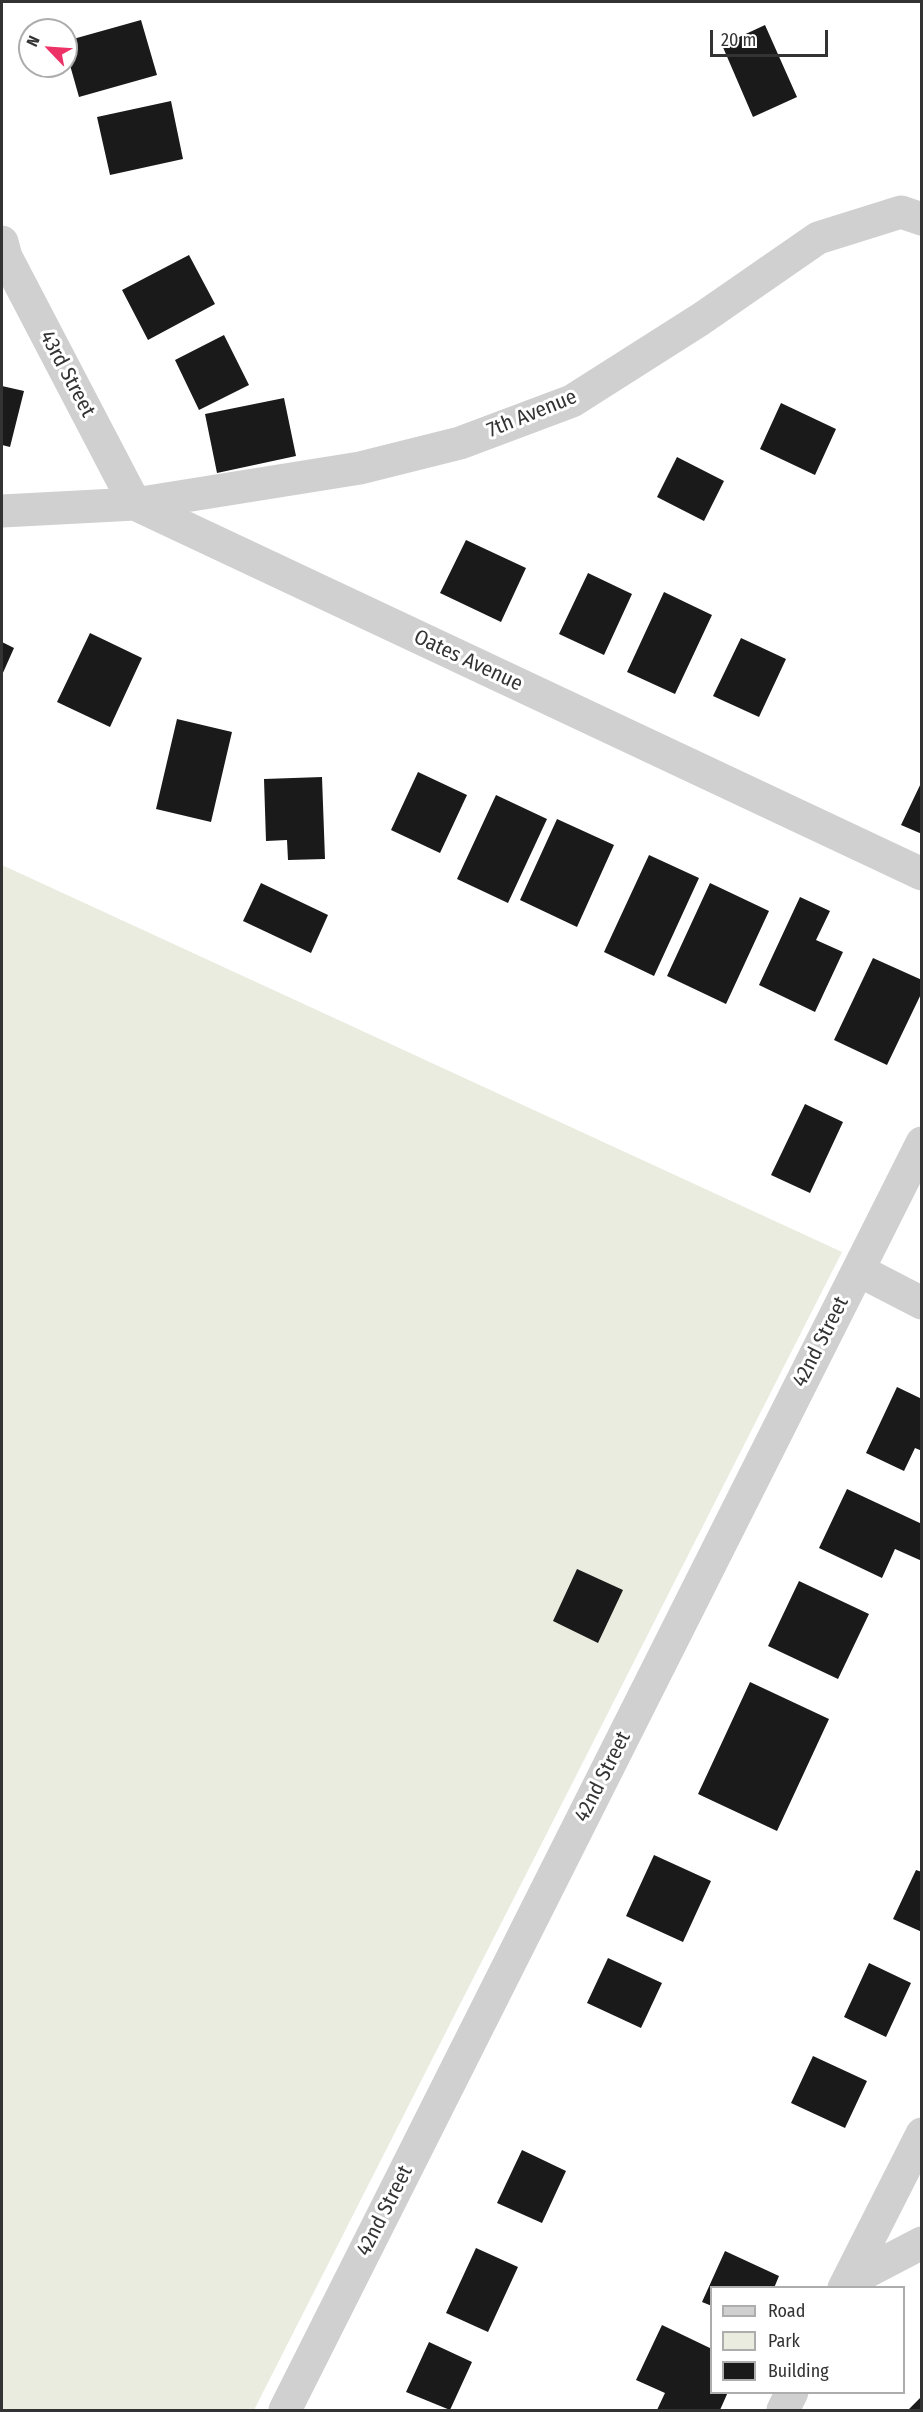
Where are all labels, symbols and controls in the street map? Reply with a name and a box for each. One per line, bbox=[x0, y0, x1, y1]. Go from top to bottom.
north arrow bbox=[18, 18, 78, 78]
scale bar bbox=[713, 18, 832, 56]
text: 20 m bbox=[721, 29, 756, 51]
text: N bbox=[22, 33, 44, 49]
street label: 43rd Street bbox=[34, 327, 100, 421]
street label: 7th Avenue bbox=[483, 385, 581, 443]
street label: Oates Avenue bbox=[410, 625, 526, 697]
street label: 42nd Street bbox=[788, 1293, 854, 1391]
street label: 42nd Street bbox=[570, 1728, 636, 1826]
street label: 42nd Street bbox=[352, 2162, 418, 2260]
legend bbox=[710, 2286, 905, 2394]
text: Road bbox=[768, 2300, 805, 2322]
text: Park bbox=[768, 2330, 800, 2352]
text: Building bbox=[768, 2360, 829, 2382]

